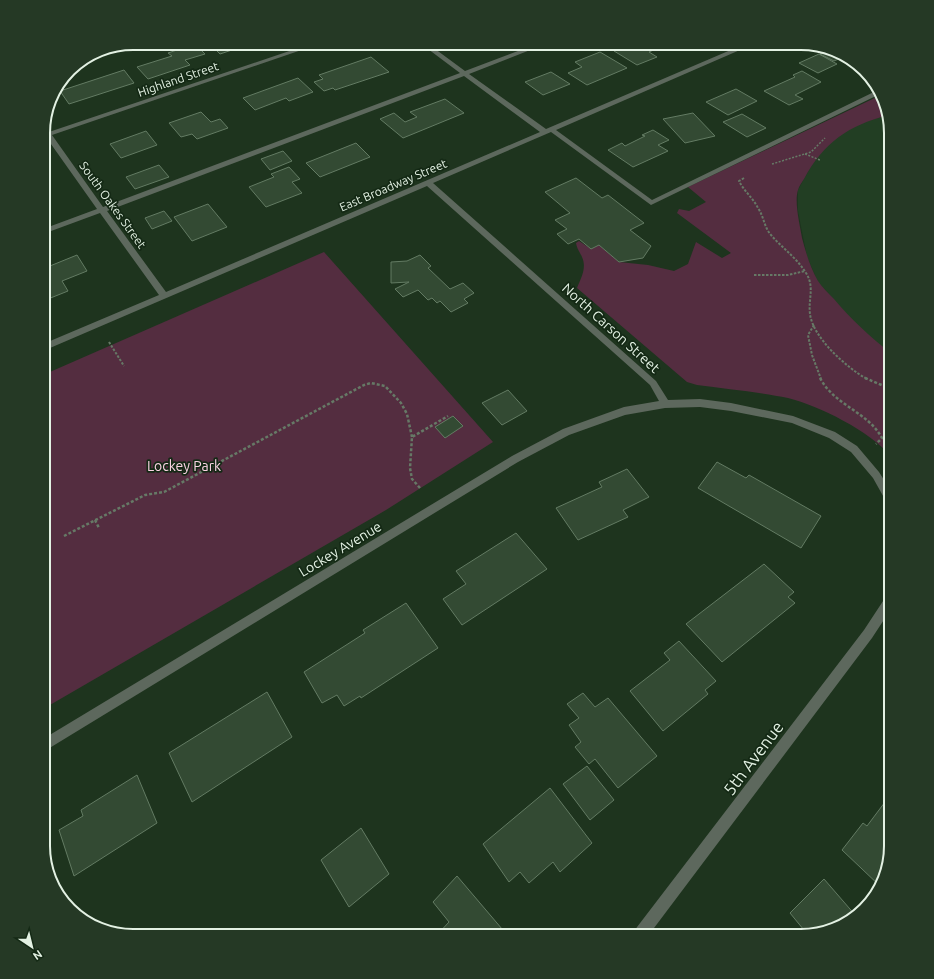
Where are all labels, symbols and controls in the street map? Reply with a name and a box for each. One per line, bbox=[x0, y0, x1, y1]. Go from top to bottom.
street label: Highland Street bbox=[136, 59, 220, 99]
street label: East Broadway Street bbox=[337, 156, 449, 214]
street label: South Oakes Street bbox=[77, 159, 149, 251]
street label: North Carson Street bbox=[559, 280, 663, 376]
park label: Lockey Park bbox=[147, 458, 221, 474]
street label: Lockey Avenue bbox=[296, 518, 384, 580]
street label: 5th Avenue bbox=[719, 717, 787, 799]
north arrow bbox=[12, 927, 52, 967]
text: N bbox=[31, 948, 45, 962]

